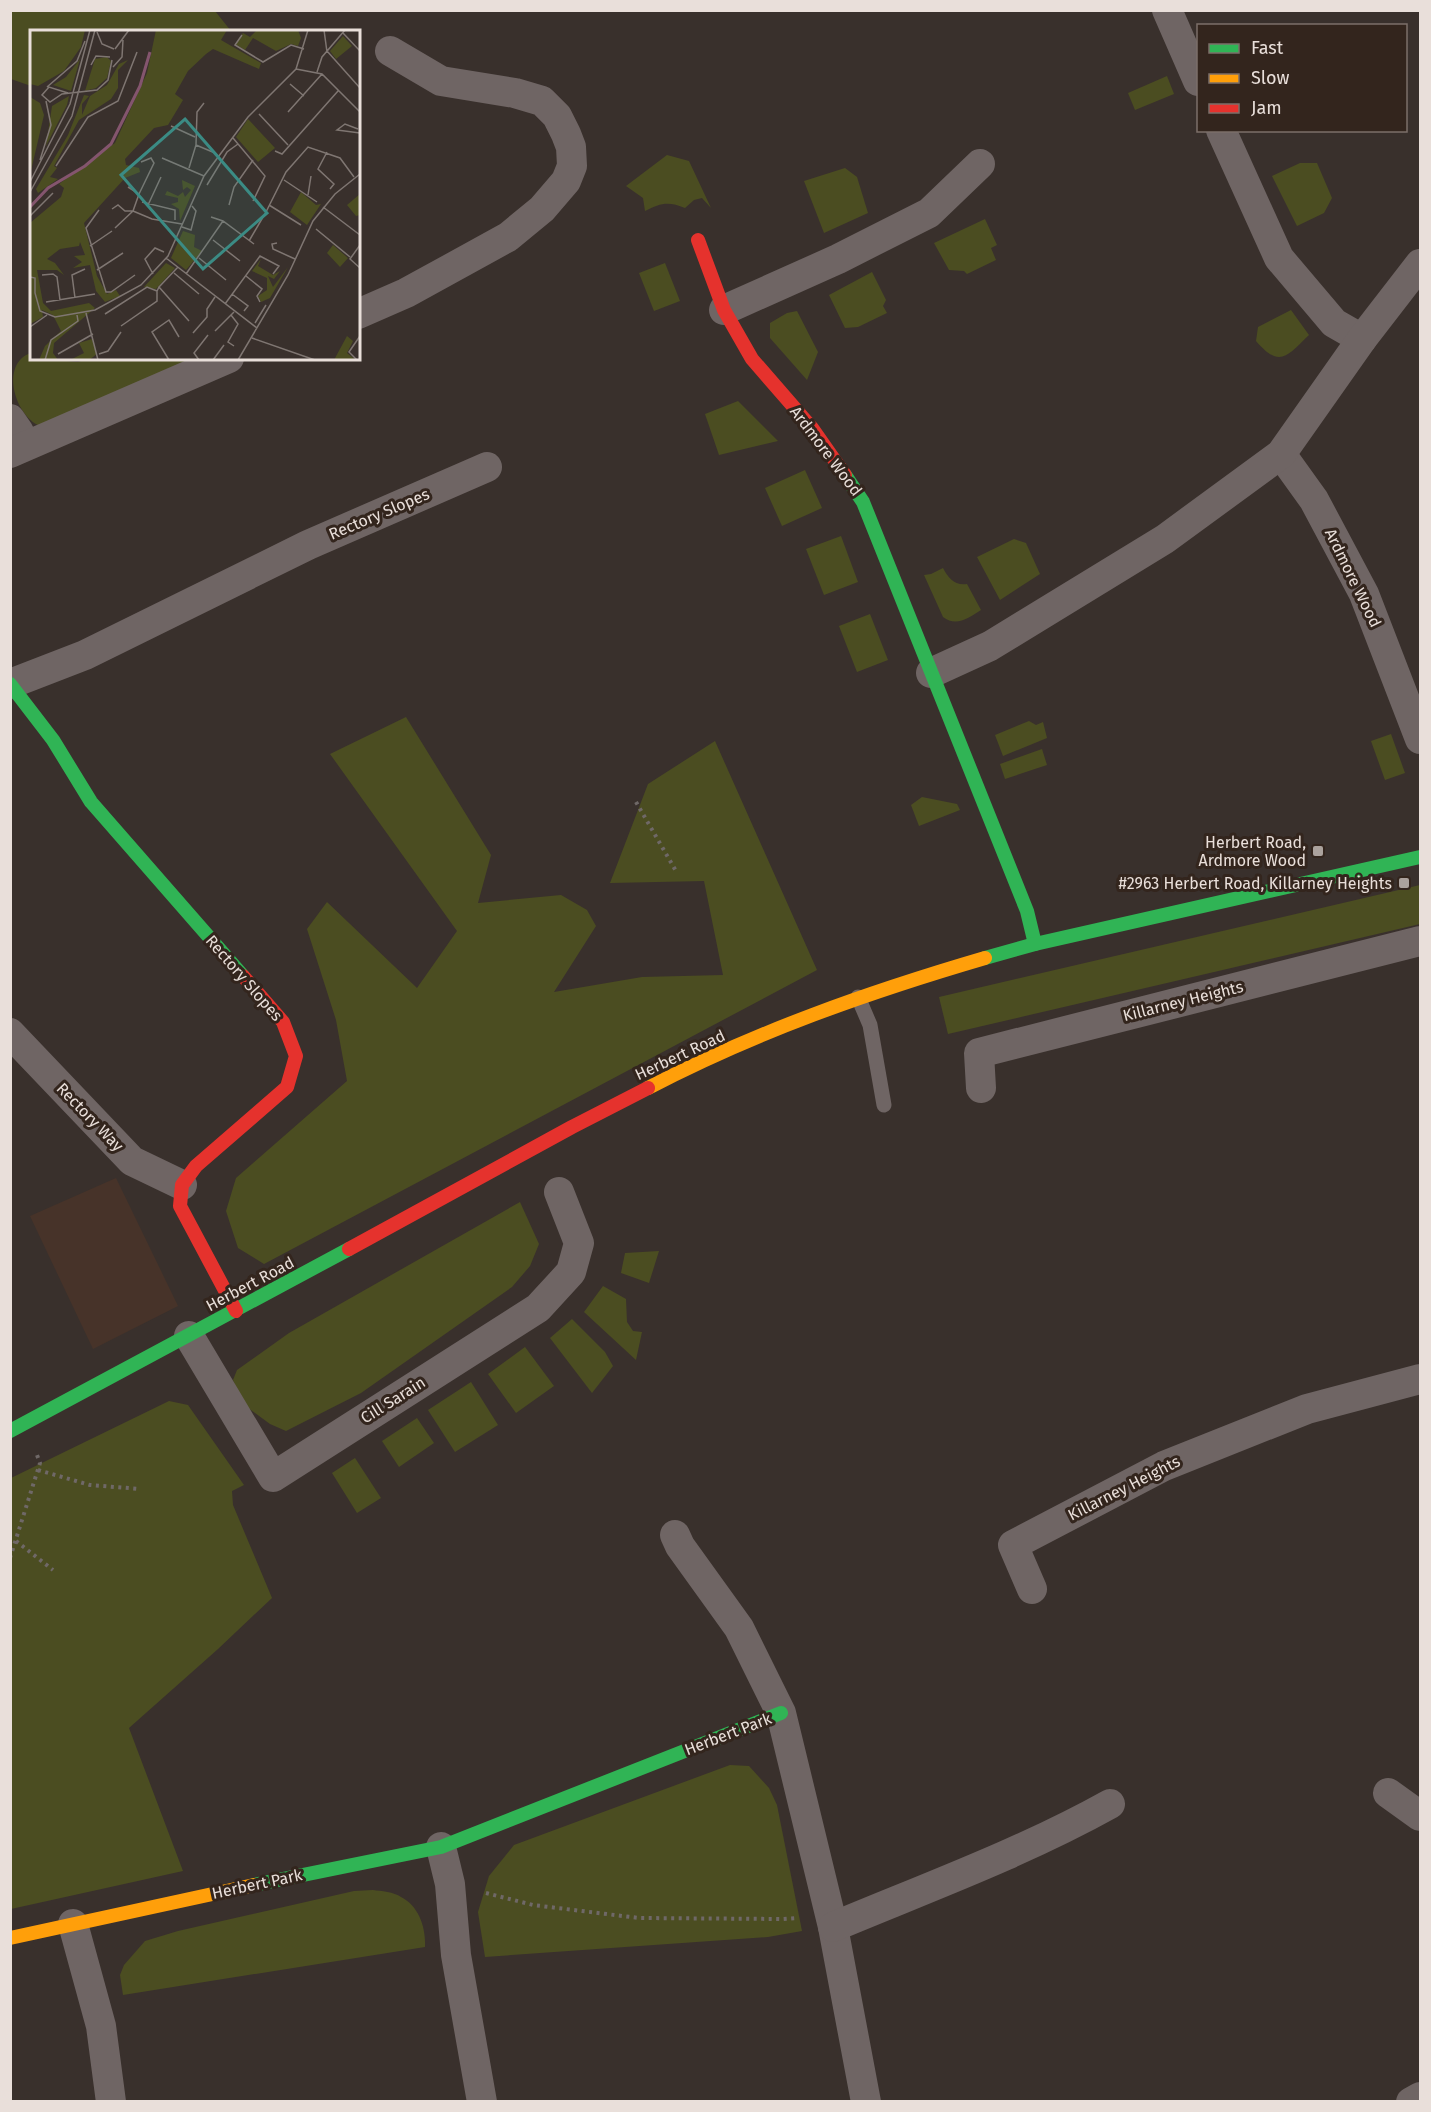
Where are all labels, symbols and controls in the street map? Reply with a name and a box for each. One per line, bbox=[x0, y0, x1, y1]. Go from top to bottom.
legend bbox=[1197, 24, 1407, 132]
inset map bbox=[30, 30, 360, 360]
text: Fast bbox=[1251, 37, 1284, 59]
text: Slow bbox=[1251, 67, 1290, 89]
text: Jam bbox=[1251, 97, 1282, 119]
street label: Ardmore Wood bbox=[786, 402, 866, 500]
street label: Rectory Slopes bbox=[326, 484, 432, 544]
street label: Ardmore Wood bbox=[1321, 526, 1385, 630]
place label: Herbert Road, Ardmore Wood bbox=[1199, 833, 1306, 870]
marker: Herbert Road, Ardmore Wood bbox=[1311, 844, 1325, 858]
place label: #2963 Herbert Road, Killarney Heights bbox=[1119, 874, 1392, 893]
marker: #2963 Herbert Road, Killarney Heights bbox=[1397, 876, 1411, 890]
street label: Rectory Slopes bbox=[202, 931, 286, 1025]
street label: Killarney Heights bbox=[1121, 977, 1245, 1025]
street label: Herbert Road bbox=[632, 1026, 728, 1084]
street label: Rectory Way bbox=[53, 1079, 127, 1155]
street label: Herbert Road bbox=[203, 1253, 297, 1315]
street label: Cill Sarain bbox=[357, 1373, 429, 1427]
street label: Killarney Heights bbox=[1065, 1452, 1183, 1524]
street label: Herbert Park bbox=[682, 1708, 775, 1759]
street label: Herbert Park bbox=[210, 1865, 305, 1903]

